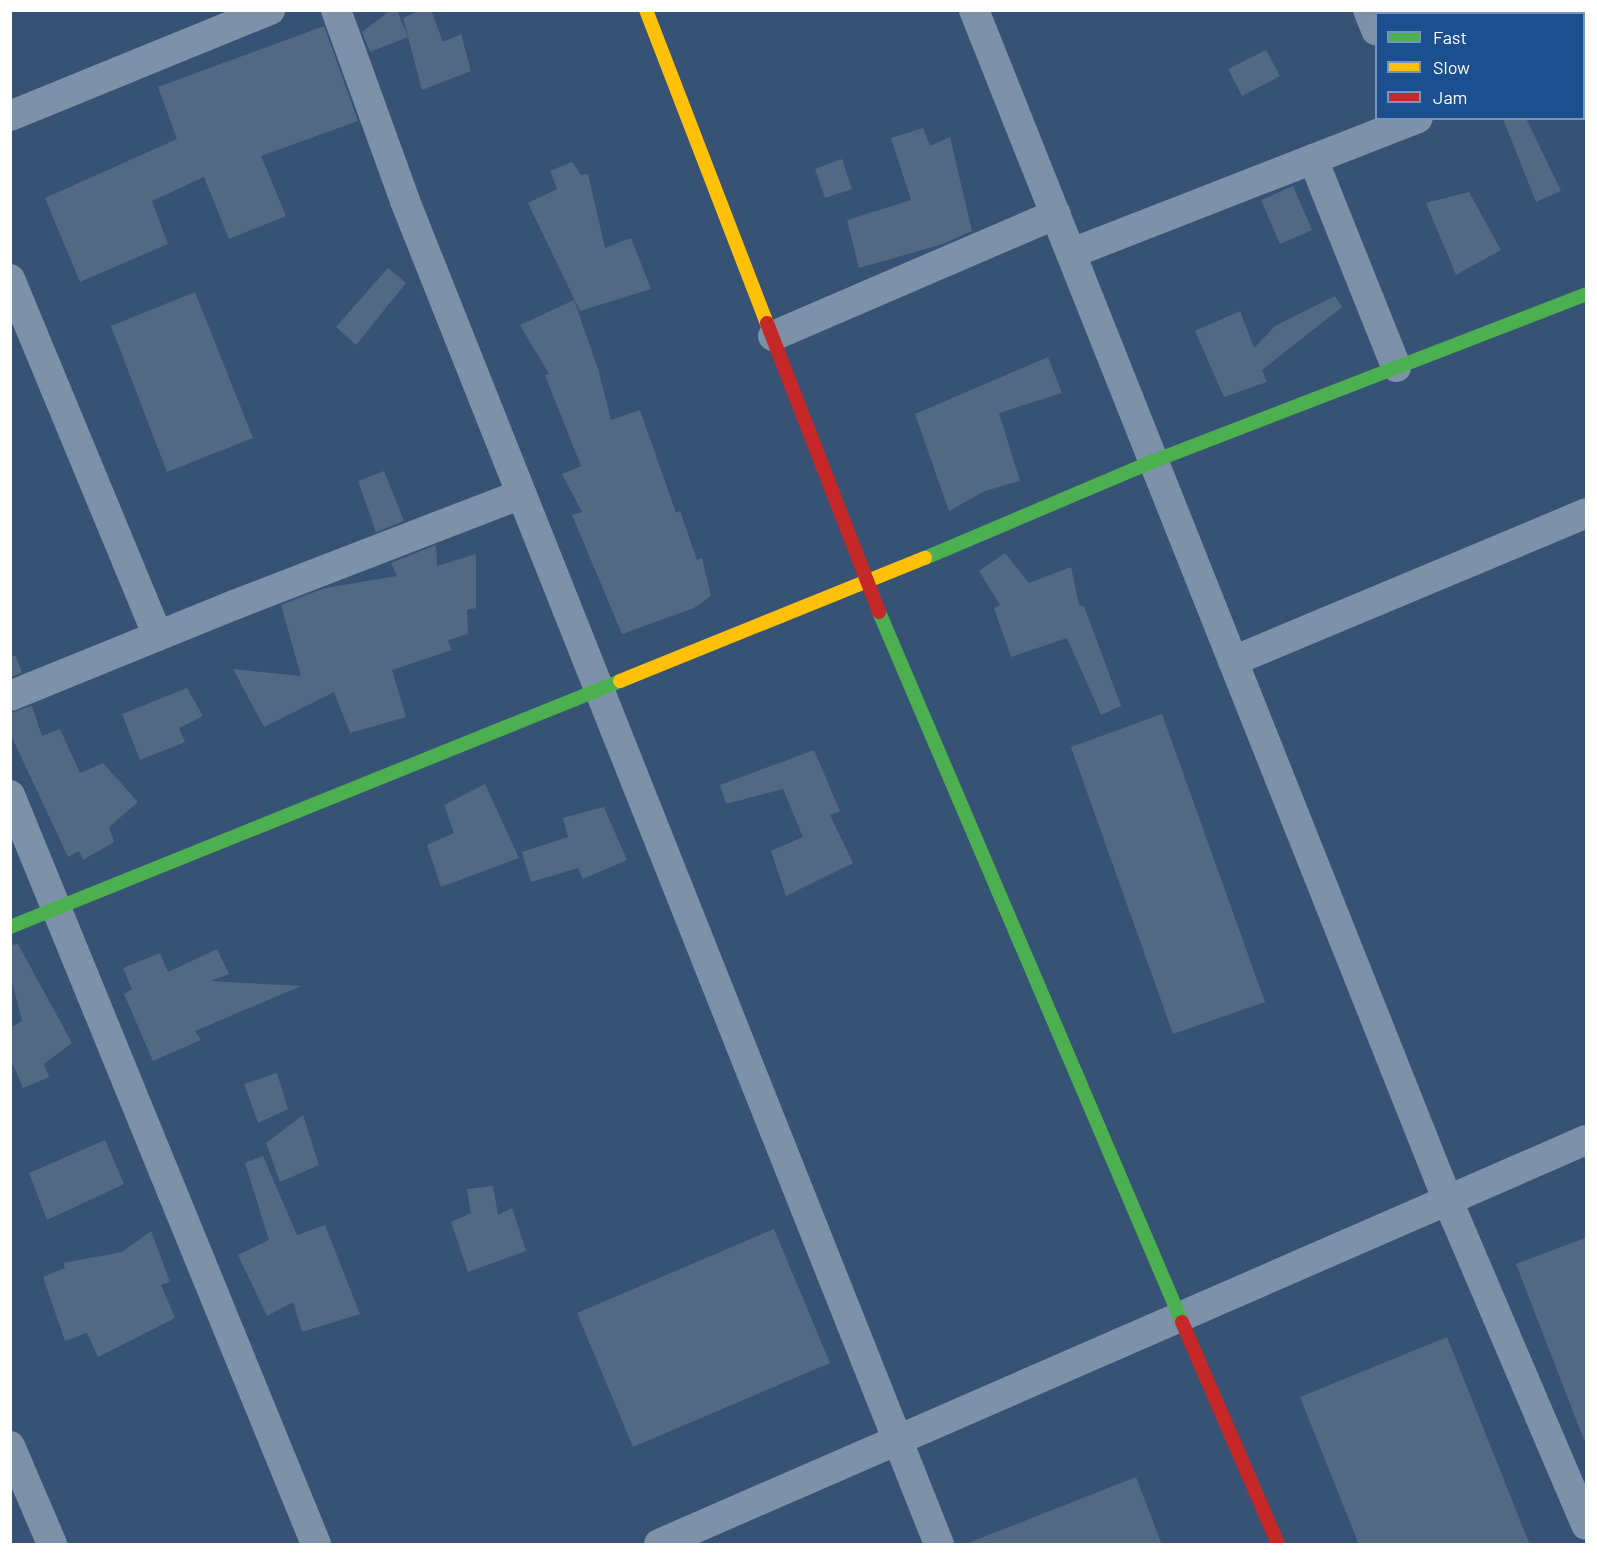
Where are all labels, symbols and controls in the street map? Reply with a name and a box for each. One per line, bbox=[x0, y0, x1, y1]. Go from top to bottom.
legend bbox=[1375, 12, 1585, 120]
text: Fast bbox=[1433, 26, 1467, 48]
text: Slow bbox=[1433, 56, 1470, 78]
text: Jam bbox=[1433, 86, 1467, 108]

